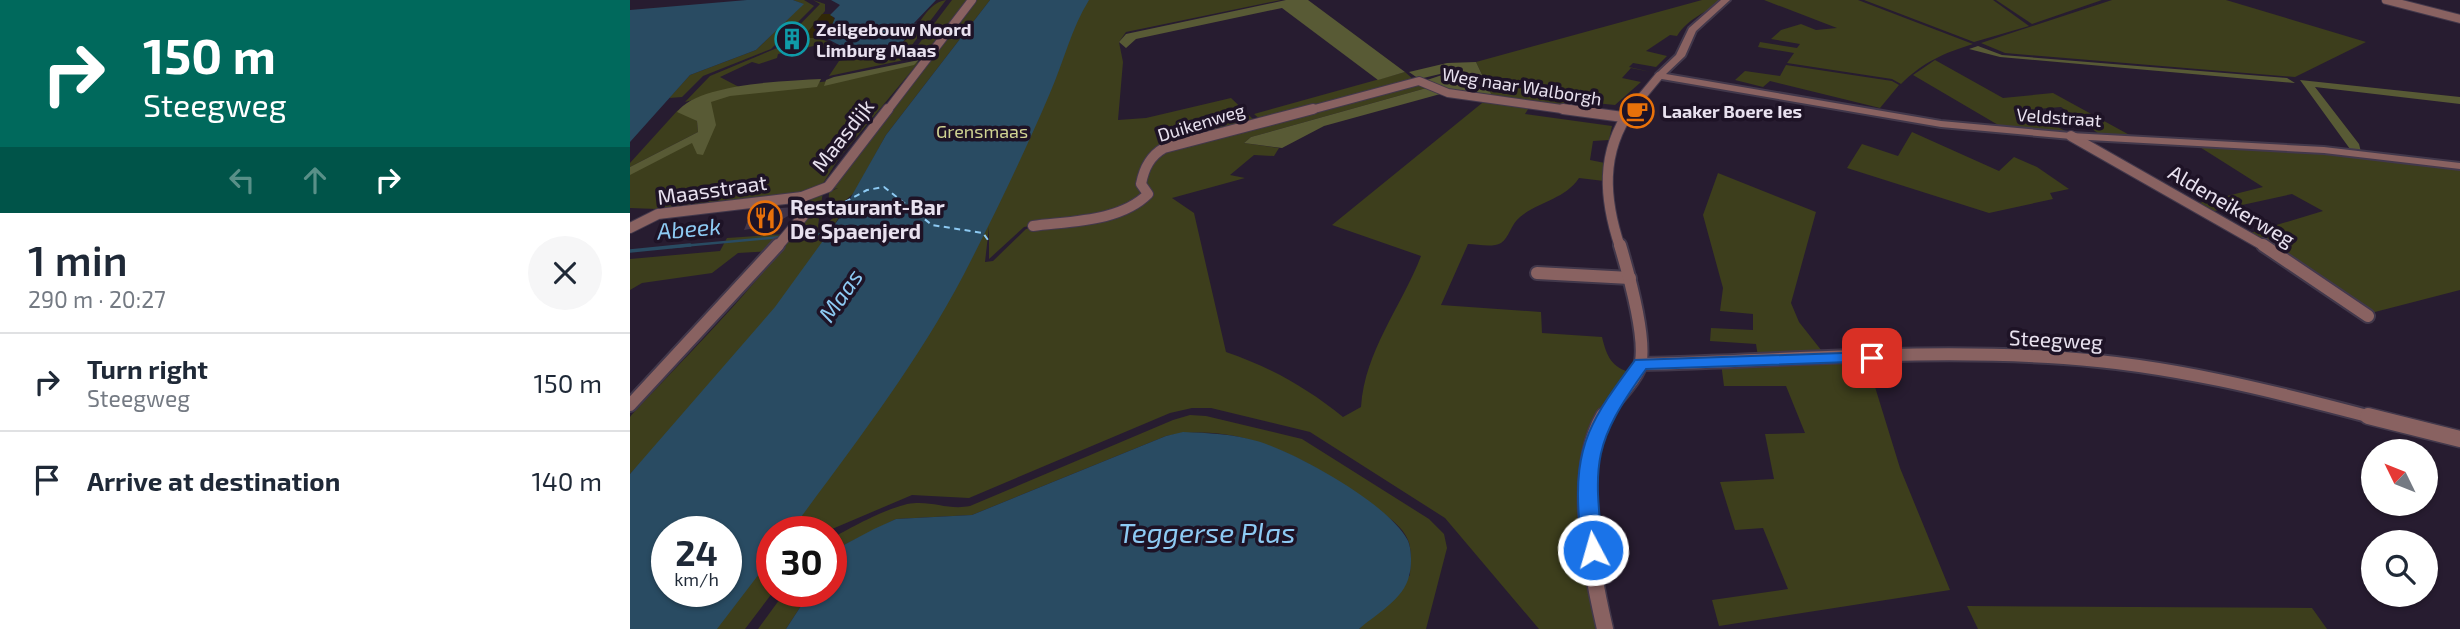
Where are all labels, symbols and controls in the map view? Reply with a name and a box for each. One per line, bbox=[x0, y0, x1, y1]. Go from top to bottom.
place label: Zeilgebouw Noord Limburg Maas bbox=[816, 18, 971, 61]
building icon: Zeilgebouw Noord Limburg Maas bbox=[773, 20, 811, 58]
text: 150 m bbox=[143, 25, 276, 84]
icon: right bbox=[28, 28, 119, 119]
street label: Weg naar Walborgh bbox=[1441, 63, 1603, 109]
text: Steegweg bbox=[143, 85, 287, 123]
cafe icon: Laaker Boere Ies bbox=[1618, 92, 1656, 130]
street label: Maasdijk bbox=[806, 93, 879, 177]
street label: Duikenweg bbox=[1155, 98, 1247, 146]
place label: Laaker Boere Ies bbox=[1662, 100, 1802, 122]
street label: Veldstraat bbox=[2016, 103, 2103, 131]
park label: Grensmaas bbox=[936, 120, 1028, 142]
street label: Aldeneikerweg bbox=[2164, 159, 2300, 251]
icon: left bbox=[223, 161, 261, 199]
icon: ahead bbox=[296, 161, 334, 199]
icon: right bbox=[369, 161, 407, 199]
street label: Maasstraat bbox=[656, 169, 768, 209]
place label: Restaurant-Bar De Spaenjerd bbox=[790, 194, 945, 243]
restaurant icon: Restaurant-Bar De Spaenjerd bbox=[746, 199, 784, 237]
water label: Abeek bbox=[655, 211, 722, 245]
text: 1 min bbox=[28, 234, 128, 284]
button: close bbox=[528, 236, 602, 310]
water label: Maas bbox=[812, 263, 868, 327]
text: 290 m · 20:27 bbox=[28, 285, 166, 313]
street label: Steegweg bbox=[2008, 324, 2104, 354]
pin bbox=[1842, 328, 1902, 388]
icon: arrive bbox=[1853, 339, 1891, 377]
text: Turn right bbox=[87, 353, 208, 384]
icon: right bbox=[28, 363, 66, 401]
text: 150 m bbox=[533, 367, 602, 398]
text: Steegweg bbox=[87, 384, 190, 412]
north arrow bbox=[2361, 439, 2438, 516]
map controls bbox=[2361, 439, 2438, 607]
icon: arrive bbox=[28, 461, 66, 499]
text: Arrive at destination bbox=[87, 465, 340, 496]
text: 140 m bbox=[531, 465, 602, 496]
position arrow bbox=[1556, 513, 1630, 587]
water label: Teggerse Plas bbox=[1119, 515, 1295, 549]
speed limit sign: 30 bbox=[756, 516, 847, 607]
button: search bbox=[2361, 530, 2438, 607]
text: 24 bbox=[675, 531, 718, 573]
text: km/h bbox=[674, 568, 719, 590]

